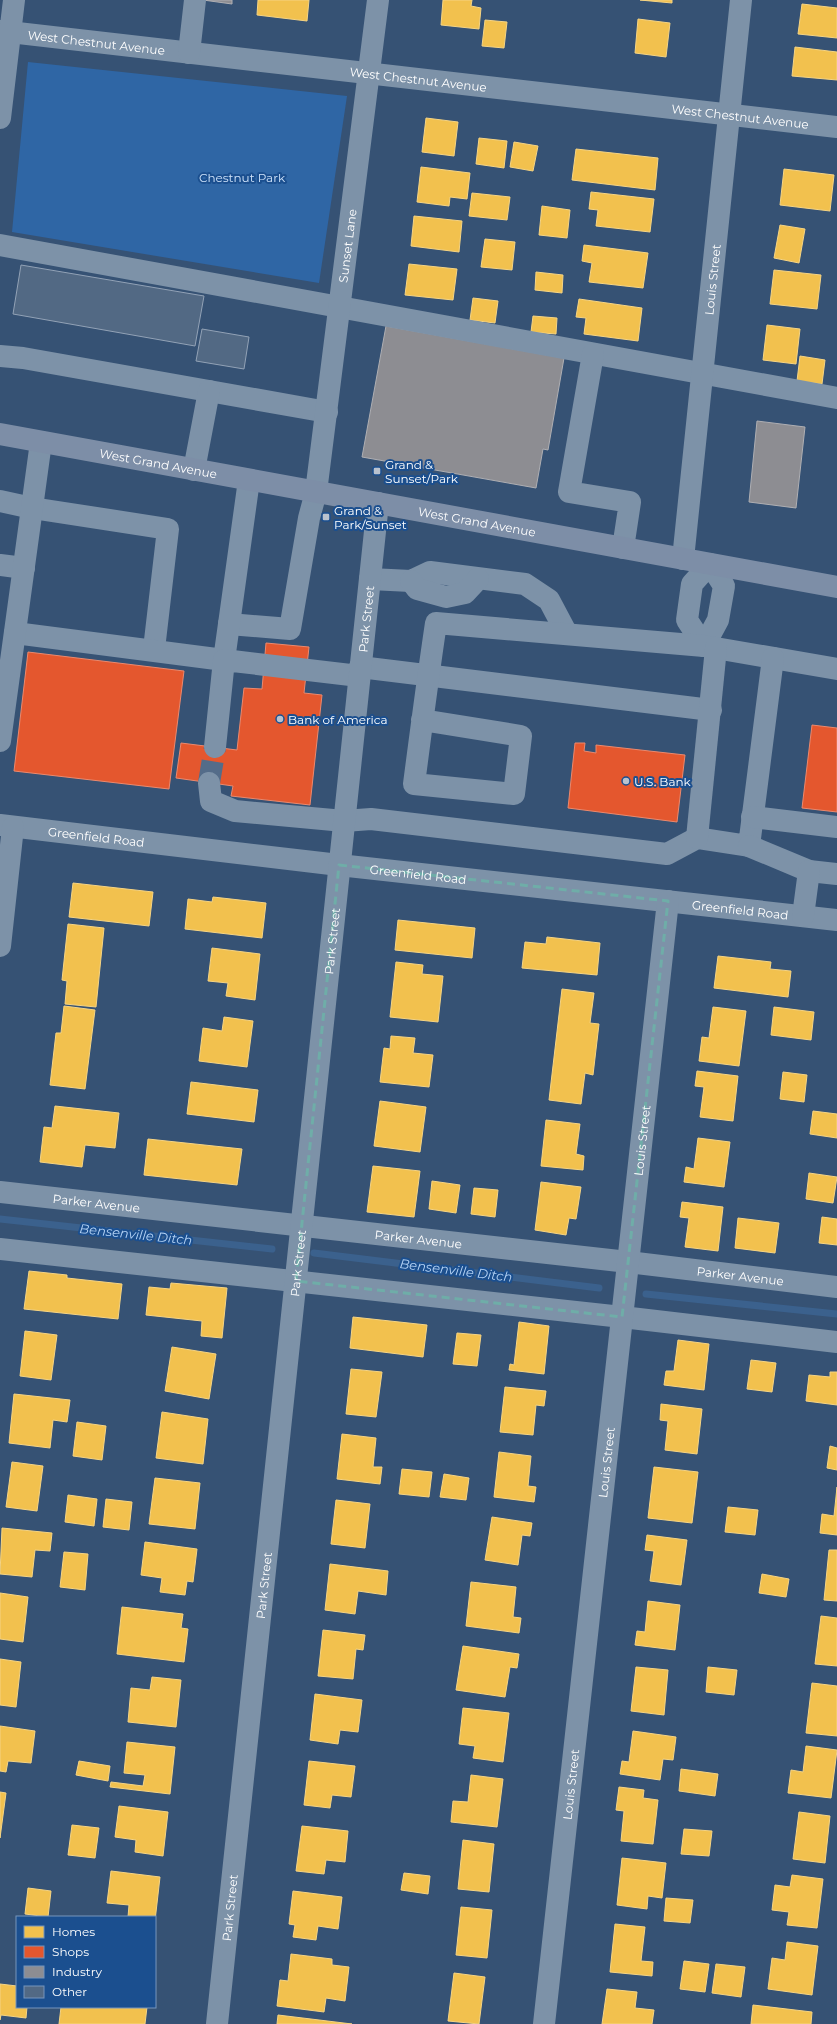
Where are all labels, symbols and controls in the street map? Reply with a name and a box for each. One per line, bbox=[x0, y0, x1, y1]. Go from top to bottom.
street label: West Chestnut Avenue bbox=[27, 27, 166, 57]
street label: West Chestnut Avenue bbox=[349, 64, 488, 94]
street label: West Chestnut Avenue bbox=[671, 101, 810, 131]
park label: Chestnut Park bbox=[199, 170, 286, 185]
street label: Sunset Lane bbox=[335, 208, 359, 283]
street label: Louis Street bbox=[701, 243, 723, 316]
street label: West Grand Avenue bbox=[98, 445, 218, 481]
place label: Grand & Sunset/Park bbox=[385, 457, 459, 486]
marker: Grand & Sunset/Park bbox=[372, 466, 382, 476]
place label: Grand & Park/Sunset bbox=[334, 503, 407, 532]
street label: West Grand Avenue bbox=[417, 503, 537, 539]
marker: Grand & Park/Sunset bbox=[321, 512, 331, 522]
street label: Park Street bbox=[355, 585, 377, 653]
place label: Bank of America bbox=[288, 712, 388, 727]
marker: Bank of America bbox=[275, 714, 285, 724]
place label: U.S. Bank bbox=[634, 774, 692, 789]
marker: U.S. Bank bbox=[621, 776, 631, 786]
street label: Greenfield Road bbox=[47, 823, 145, 850]
street label: Greenfield Road bbox=[369, 861, 467, 887]
street label: Greenfield Road bbox=[691, 897, 789, 922]
street label: Park Street bbox=[321, 907, 343, 975]
street label: Louis Street bbox=[630, 1104, 653, 1177]
street label: Parker Avenue bbox=[52, 1190, 141, 1215]
water label: Bensenville Ditch bbox=[79, 1220, 193, 1248]
street label: Parker Avenue bbox=[374, 1226, 463, 1251]
street label: Park Street bbox=[287, 1229, 309, 1297]
water label: Bensenville Ditch bbox=[399, 1255, 513, 1285]
street label: Parker Avenue bbox=[696, 1263, 785, 1288]
street label: Louis Street bbox=[595, 1426, 617, 1499]
street label: Park Street bbox=[252, 1551, 274, 1620]
street label: Louis Street bbox=[559, 1748, 582, 1821]
street label: Park Street bbox=[218, 1873, 240, 1942]
legend bbox=[16, 1916, 156, 2008]
text: Homes bbox=[52, 1924, 95, 1939]
text: Shops bbox=[52, 1944, 89, 1959]
text: Industry bbox=[52, 1964, 102, 1979]
text: Other bbox=[52, 1984, 87, 1999]

